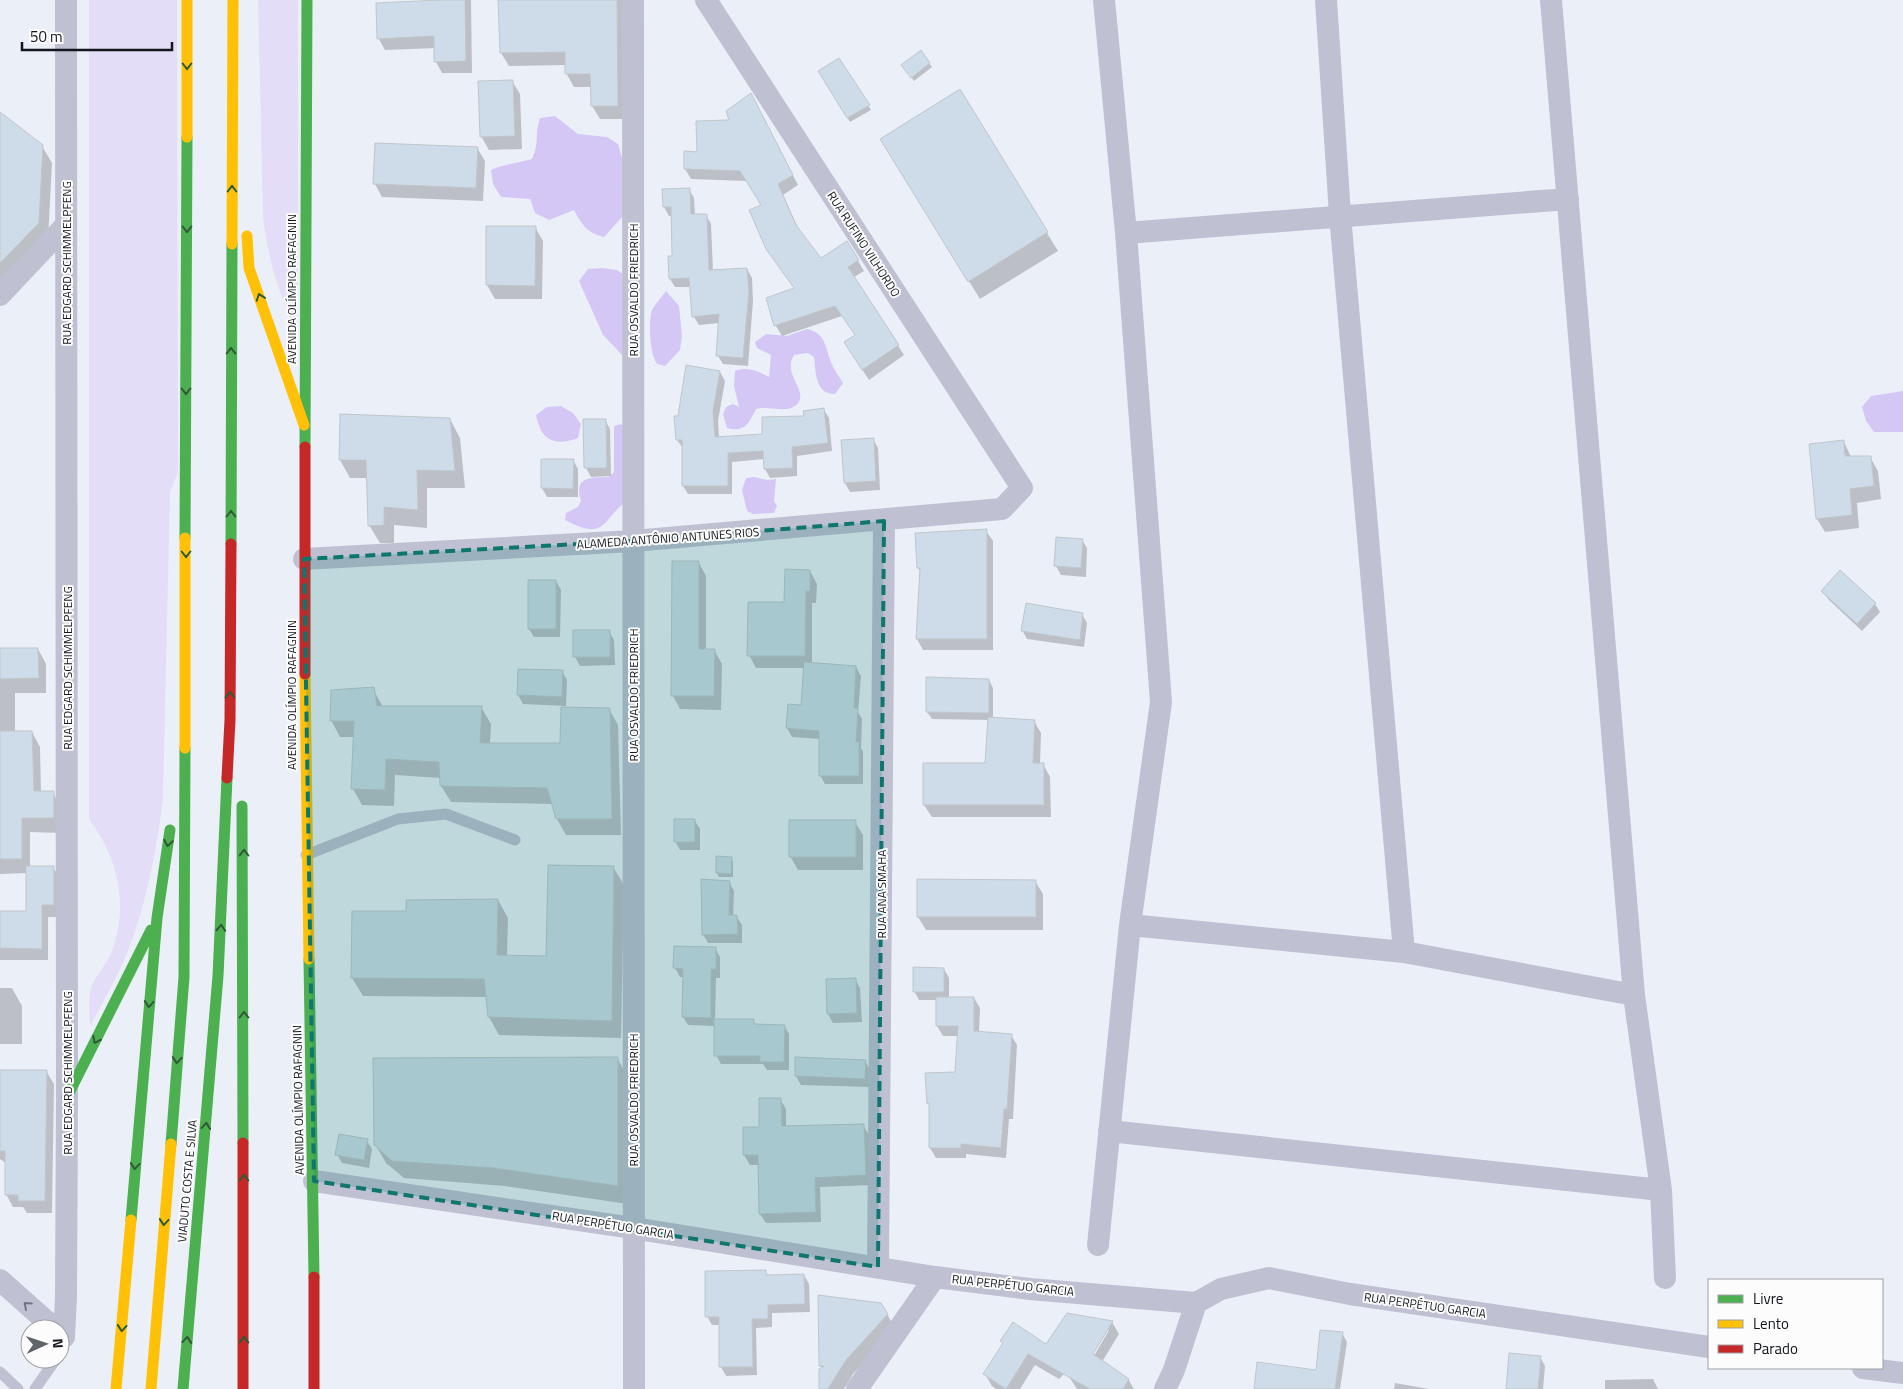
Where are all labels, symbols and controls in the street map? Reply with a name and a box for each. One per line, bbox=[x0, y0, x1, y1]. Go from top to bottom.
scale bar bbox=[22, 20, 172, 52]
text: 50 m bbox=[30, 25, 63, 48]
one-way arrow bbox=[182, 62, 192, 70]
street label: RUA EDGARD SCHIMMELPFENG bbox=[57, 181, 76, 345]
one-way arrow bbox=[227, 185, 237, 192]
street label: RUA RUFINO VILHORDO bbox=[823, 187, 905, 301]
street label: AVENIDA OLÍMPIO RAFAGNIN bbox=[282, 214, 301, 364]
street label: RUA OSVALDO FRIEDRICH bbox=[624, 224, 643, 357]
one-way arrow bbox=[182, 225, 192, 233]
one-way arrow bbox=[255, 293, 265, 301]
one-way arrow bbox=[226, 347, 236, 355]
one-way arrow bbox=[181, 388, 191, 395]
one-way arrow bbox=[226, 510, 236, 518]
street label: ALAMEDA ANTÔNIO ANTUNES RIOS bbox=[576, 522, 760, 554]
one-way arrow bbox=[181, 550, 191, 558]
street label: RUA EDGARD SCHIMMELPFENG bbox=[58, 586, 77, 750]
street label: AVENIDA OLÍMPIO RAFAGNIN bbox=[282, 620, 301, 770]
street label: RUA OSVALDO FRIEDRICH bbox=[624, 629, 643, 762]
one-way arrow bbox=[225, 691, 235, 699]
one-way arrow bbox=[164, 838, 174, 847]
one-way arrow bbox=[239, 849, 249, 856]
street label: RUA ANA SMAHA bbox=[872, 850, 891, 938]
one-way arrow bbox=[215, 923, 226, 931]
street label: RUA EDGARD SCHIMMELPFENG bbox=[58, 991, 77, 1155]
one-way arrow bbox=[144, 1000, 155, 1008]
one-way arrow bbox=[239, 1011, 249, 1019]
street label: AVENIDA OLÍMPIO RAFAGNIN bbox=[287, 1025, 309, 1175]
one-way arrow bbox=[92, 1034, 102, 1043]
street label: RUA OSVALDO FRIEDRICH bbox=[624, 1034, 643, 1167]
one-way arrow bbox=[172, 1057, 183, 1065]
street label: VIADUTO COSTA E SILVA bbox=[172, 1119, 202, 1243]
one-way arrow bbox=[200, 1122, 211, 1130]
one-way arrow bbox=[130, 1162, 141, 1170]
one-way arrow bbox=[239, 1174, 249, 1182]
street label: RUA PERPÉTUO GARCIA bbox=[551, 1206, 675, 1244]
one-way arrow bbox=[159, 1219, 170, 1227]
street label: RUA PERPÉTUO GARCIA bbox=[951, 1269, 1075, 1301]
legend bbox=[1708, 1279, 1883, 1369]
street label: RUA PERPÉTUO GARCIA bbox=[1363, 1287, 1487, 1323]
text: Livre bbox=[1753, 1287, 1783, 1310]
one-way arrow bbox=[24, 1301, 33, 1310]
text: Lento bbox=[1753, 1312, 1789, 1335]
north arrow bbox=[20, 1319, 70, 1369]
one-way arrow bbox=[116, 1324, 127, 1332]
one-way arrow bbox=[182, 1336, 193, 1344]
one-way arrow bbox=[239, 1336, 249, 1344]
text: Parado bbox=[1753, 1337, 1798, 1360]
text: N bbox=[48, 1338, 69, 1349]

